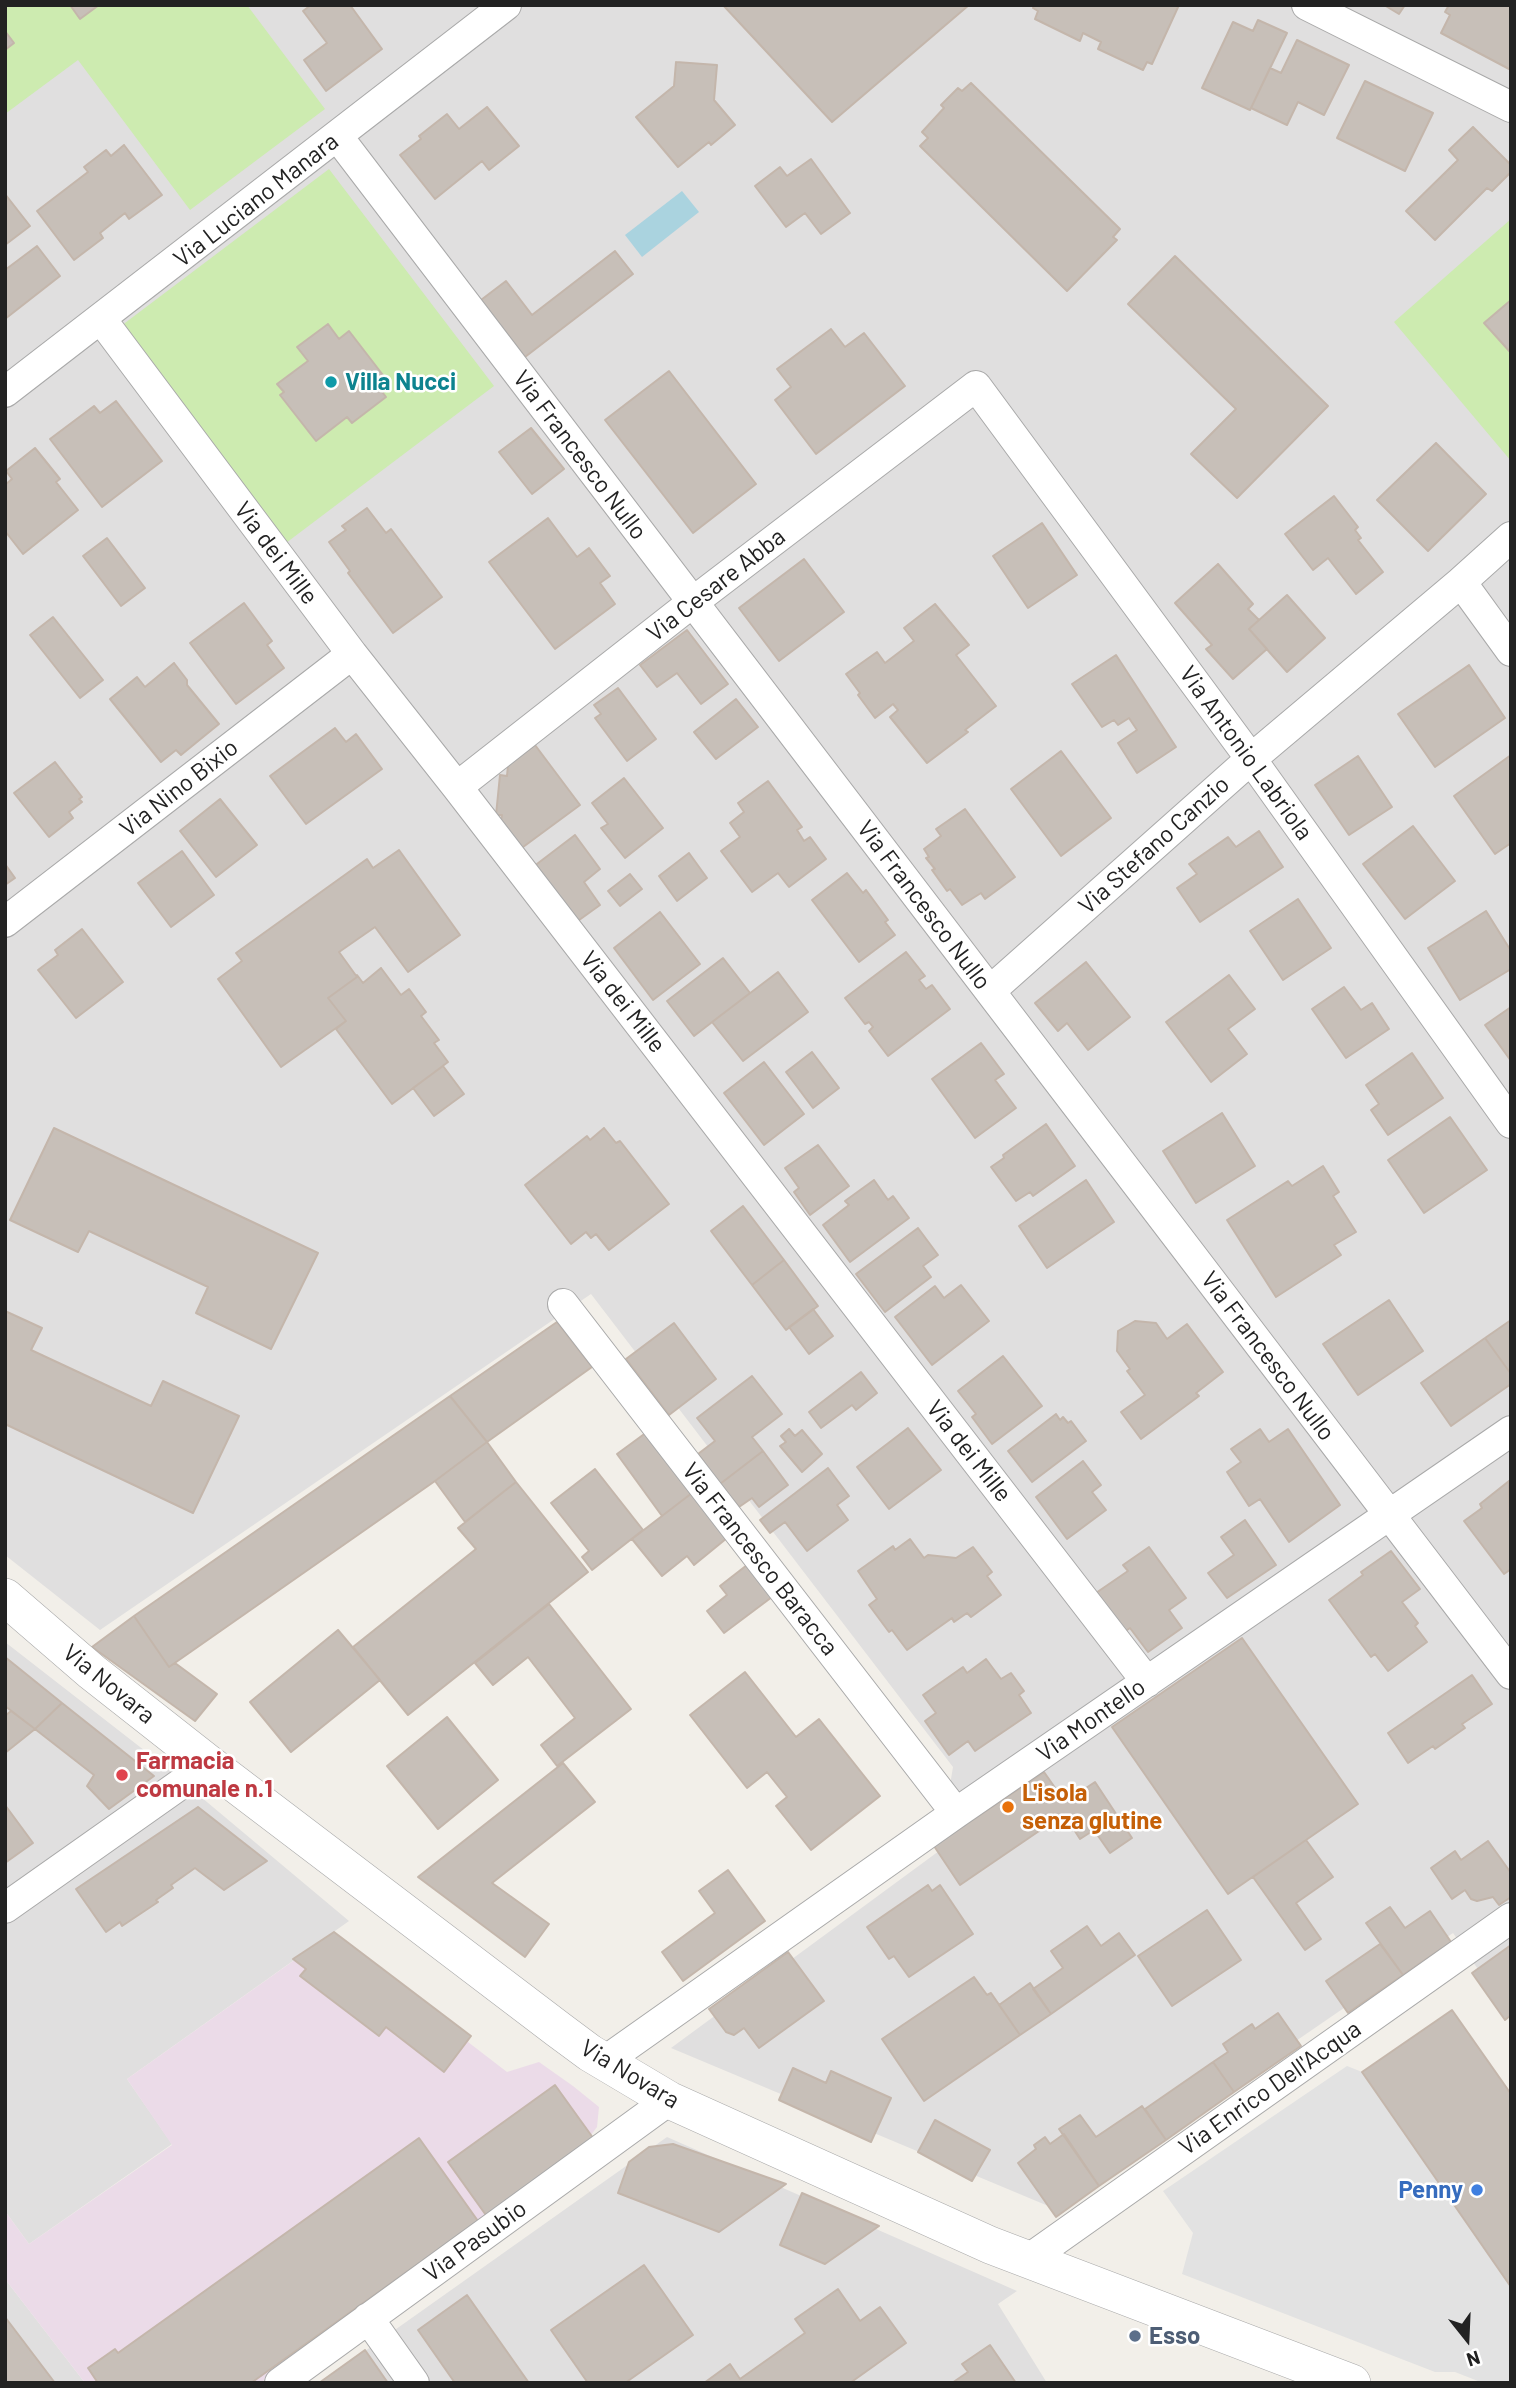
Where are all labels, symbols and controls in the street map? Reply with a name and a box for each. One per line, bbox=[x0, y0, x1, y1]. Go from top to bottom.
street label: Via Luciano Manara bbox=[168, 127, 344, 273]
street label: Via Francesco Nullo bbox=[507, 365, 653, 545]
place label: Villa Nucci bbox=[345, 368, 456, 396]
marker: Villa Nucci bbox=[323, 374, 339, 390]
street label: Via dei Mille bbox=[228, 496, 324, 610]
street label: Via Cesare Abba bbox=[641, 522, 791, 648]
street label: Via Antonio Labriola bbox=[1173, 660, 1319, 846]
street label: Via Nino Bixio bbox=[114, 733, 244, 843]
street label: Via Stefano Canzio bbox=[1073, 770, 1235, 920]
street label: Via Francesco Nullo bbox=[851, 815, 997, 995]
street label: Via dei Mille bbox=[574, 945, 672, 1059]
street label: Via Francesco Nullo bbox=[1195, 1266, 1341, 1446]
street label: Via dei Mille bbox=[920, 1394, 1018, 1508]
street label: Via Francesco Baracca bbox=[676, 1457, 844, 1661]
street label: Via Novara bbox=[57, 1638, 161, 1730]
street label: Via Montello bbox=[1031, 1672, 1151, 1768]
place label: Farmacia comunale n.1 bbox=[136, 1747, 273, 1803]
marker: Farmacia comunale n.1 bbox=[114, 1767, 130, 1783]
place label: L'isola senza glutine bbox=[1022, 1779, 1162, 1835]
marker: L'isola senza glutine bbox=[1000, 1799, 1016, 1815]
street label: Via Enrico Dell'Acqua bbox=[1174, 2014, 1366, 2162]
street label: Via Novara bbox=[575, 2033, 685, 2115]
place label: Penny bbox=[1398, 2176, 1463, 2204]
marker: Penny bbox=[1469, 2182, 1485, 2198]
street label: Via Pasubio bbox=[418, 2194, 532, 2288]
north arrow bbox=[1432, 2304, 1502, 2374]
place label: Esso bbox=[1149, 2322, 1200, 2350]
marker: Esso bbox=[1127, 2328, 1143, 2344]
text: N bbox=[1464, 2347, 1483, 2372]

